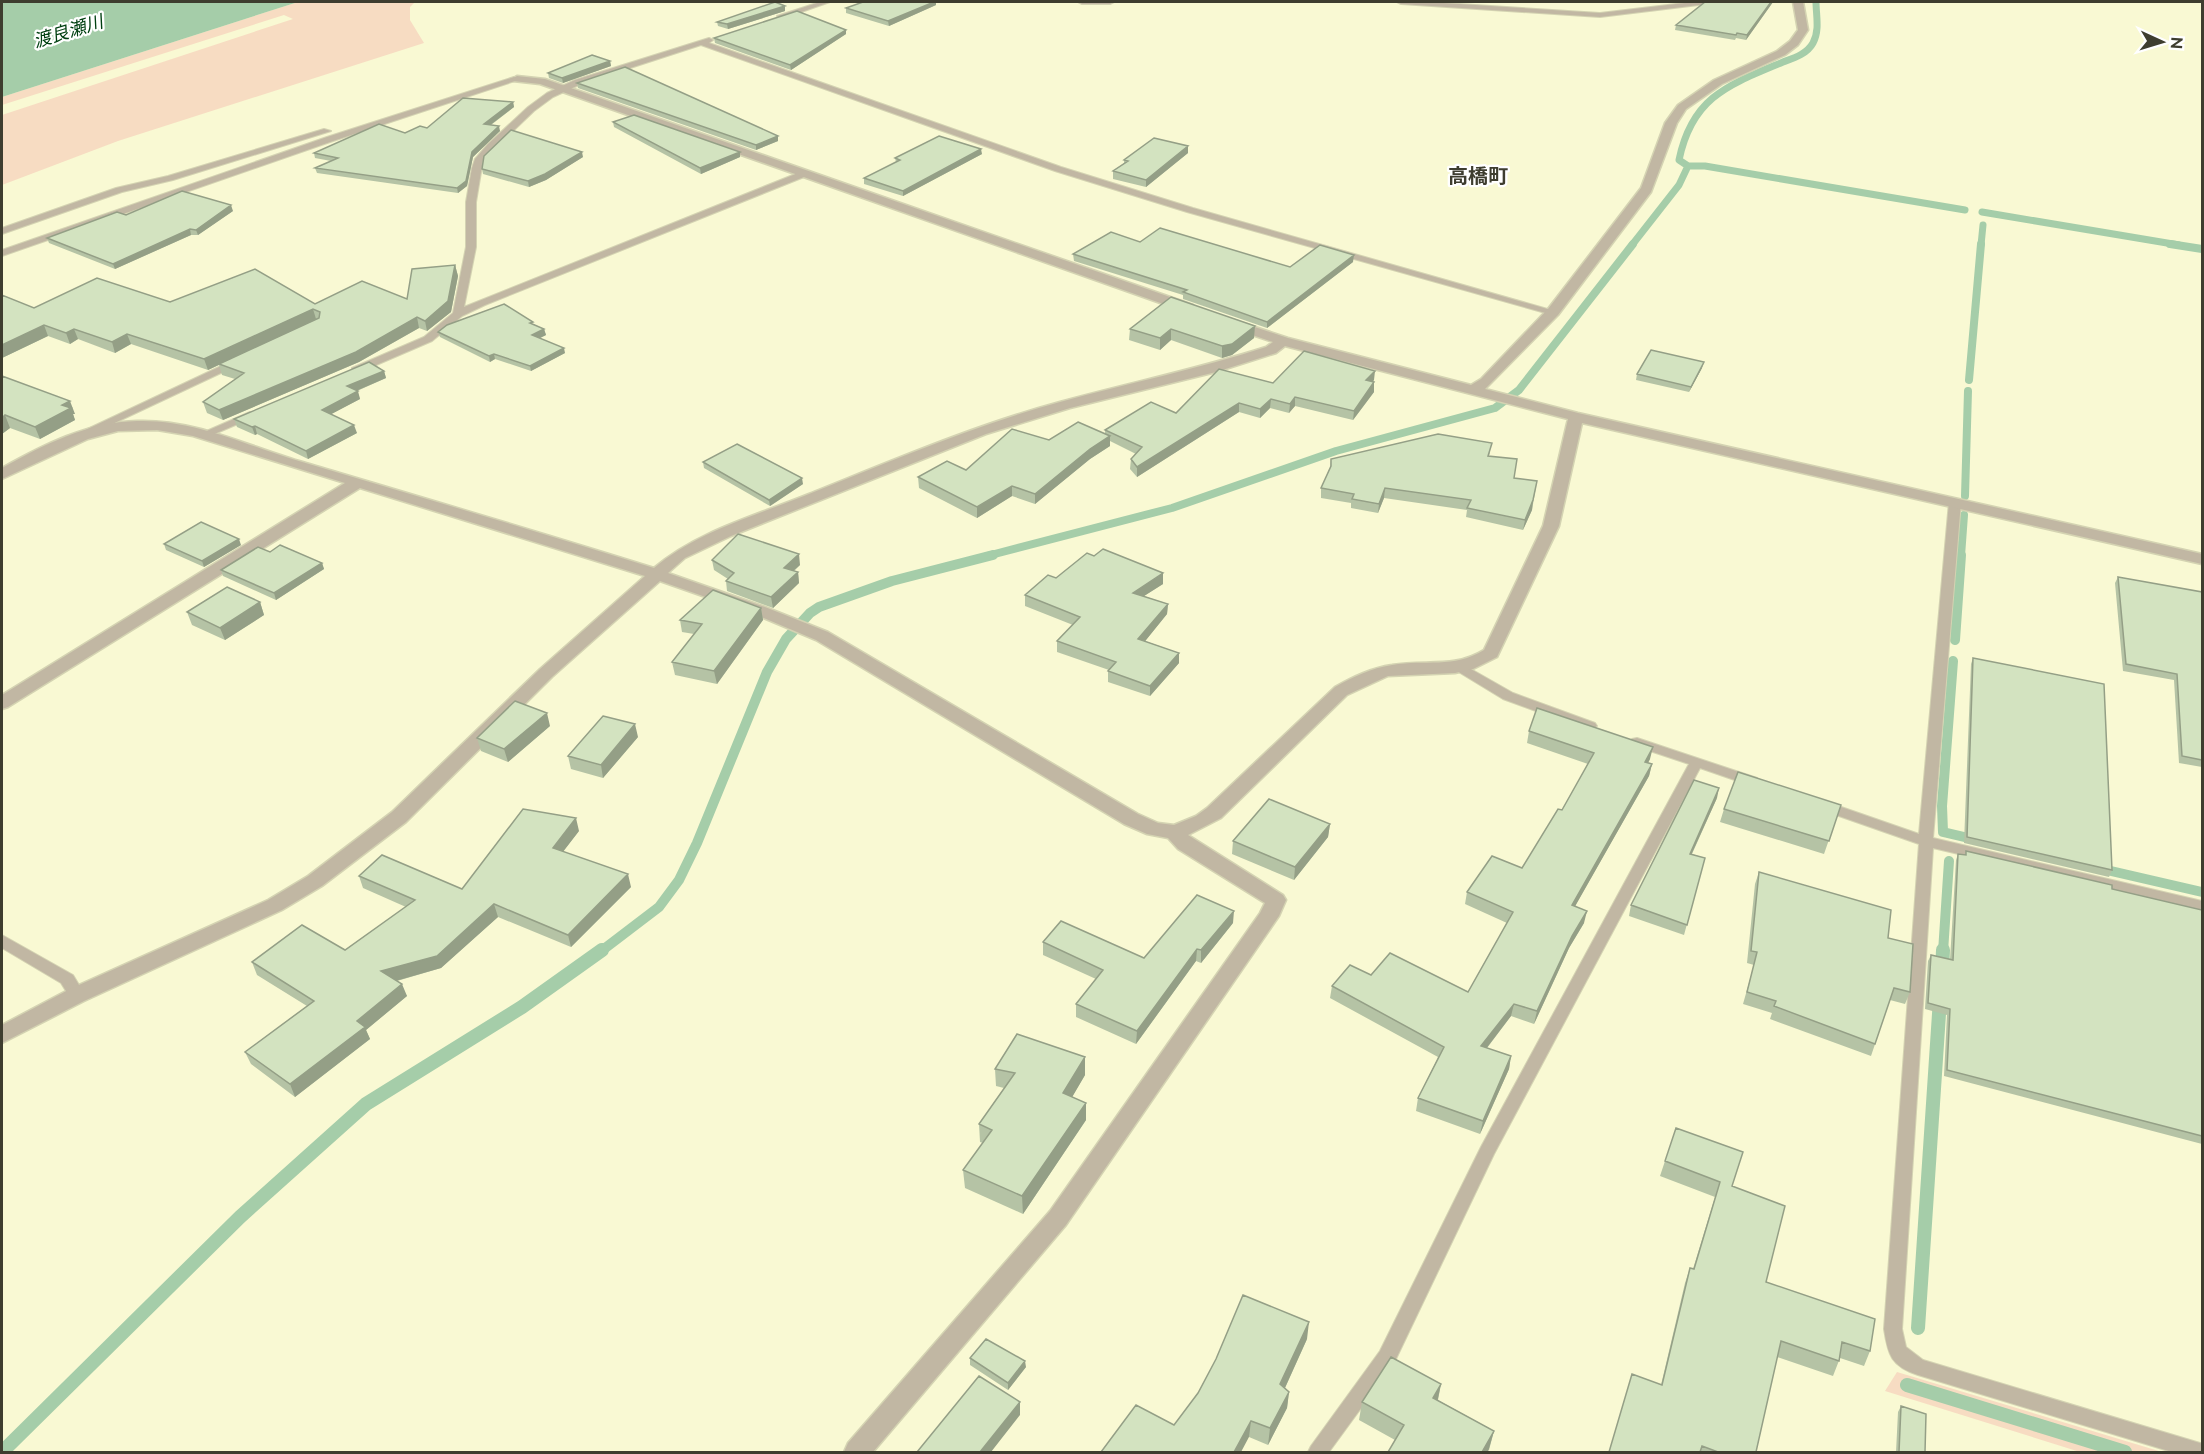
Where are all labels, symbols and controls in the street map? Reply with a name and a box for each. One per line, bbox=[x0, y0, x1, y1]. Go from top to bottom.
water label: 渡良瀬川 bbox=[31, 10, 107, 52]
north arrow bbox=[2132, 12, 2192, 72]
text: N bbox=[2167, 36, 2186, 50]
district label: 高橋町 bbox=[1448, 164, 1508, 188]

